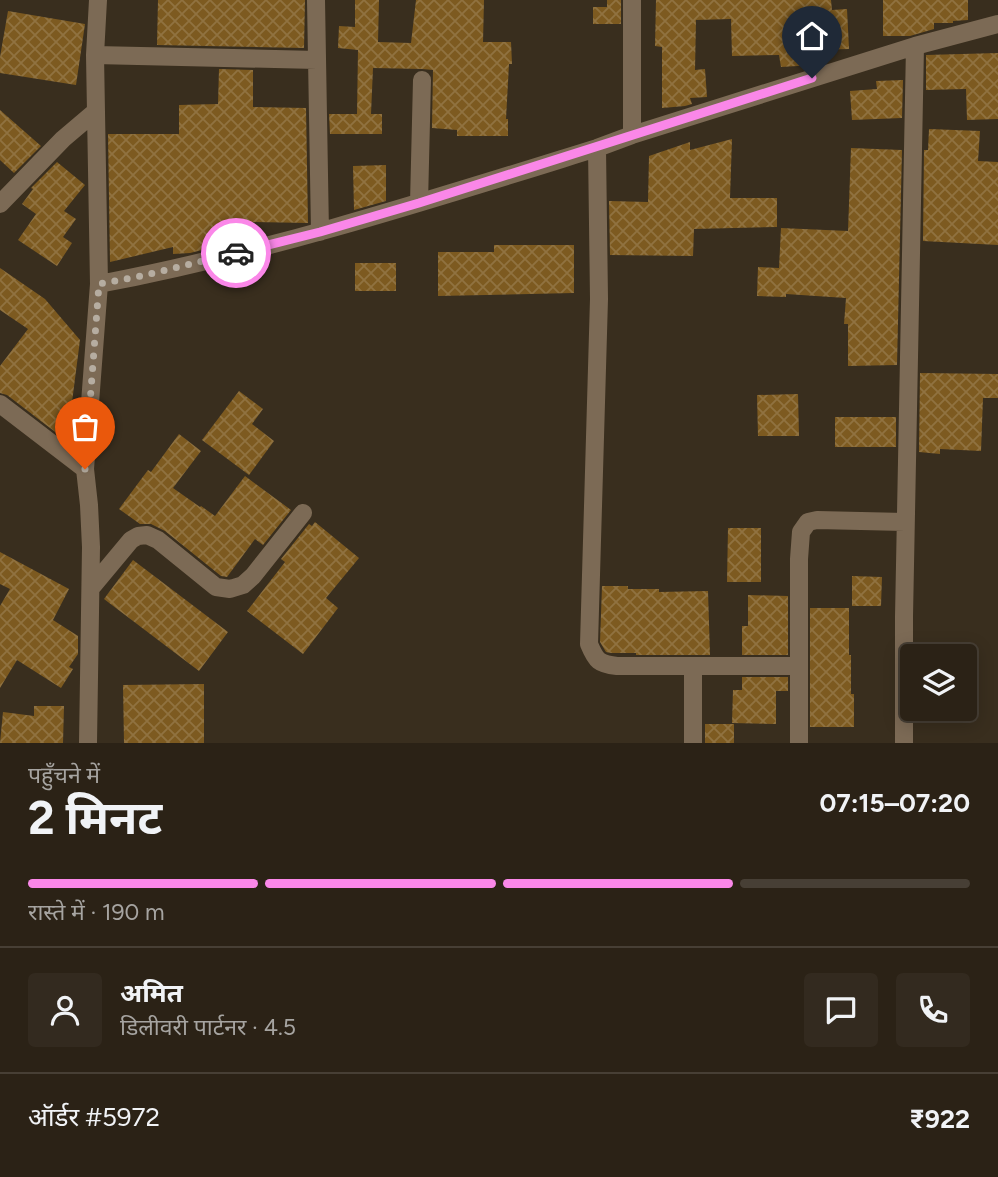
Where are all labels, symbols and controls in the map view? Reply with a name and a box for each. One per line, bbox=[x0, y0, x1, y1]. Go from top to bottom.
pin bbox=[782, 6, 842, 78]
icon: home bbox=[793, 17, 831, 55]
courier bbox=[201, 218, 271, 288]
icon: car bbox=[217, 234, 255, 272]
pin bbox=[55, 397, 115, 469]
icon: bag bbox=[66, 408, 104, 446]
map controls bbox=[900, 644, 977, 721]
button: layers bbox=[900, 644, 977, 721]
text: पहुँचने में bbox=[28, 761, 100, 789]
text: 07:15–07:20 bbox=[819, 787, 970, 819]
text: 2 मिनट bbox=[28, 790, 162, 846]
text: रास्ते में · 190 m bbox=[28, 898, 165, 926]
button: person bbox=[28, 973, 102, 1047]
button: chat bbox=[804, 973, 878, 1047]
button: phone bbox=[896, 973, 970, 1047]
text: अमित bbox=[120, 977, 183, 1009]
text: डिलीवरी पार्टनर · 4.5 bbox=[120, 1013, 296, 1041]
text: ऑर्डर #5972 bbox=[28, 1101, 160, 1133]
text: ₹922 bbox=[909, 1103, 970, 1135]

